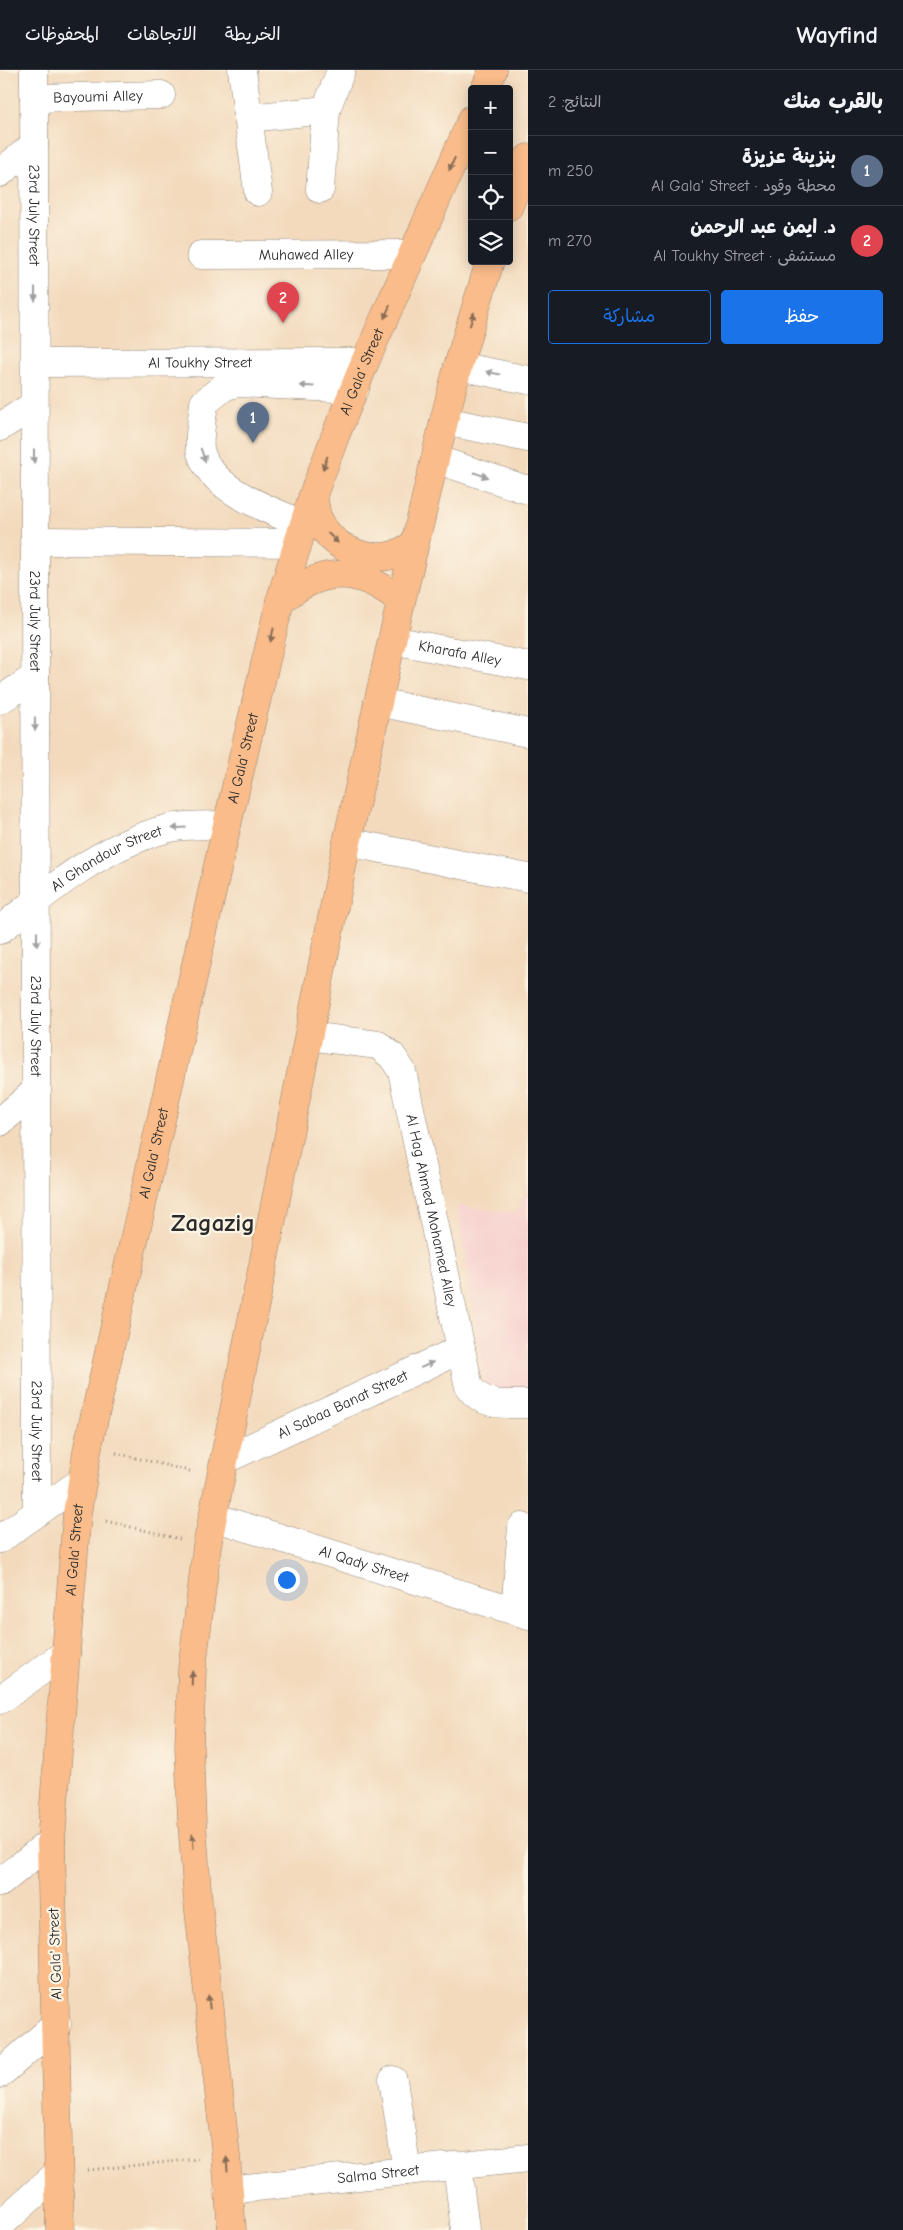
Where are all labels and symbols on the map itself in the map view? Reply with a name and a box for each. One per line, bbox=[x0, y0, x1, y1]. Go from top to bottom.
street label: Bayoumi Alley bbox=[53, 86, 143, 107]
one-way arrow bbox=[448, 157, 456, 171]
street label: 23rd July Street bbox=[25, 164, 43, 266]
street label: Muhawed Alley bbox=[259, 245, 354, 264]
pin: 2 bbox=[267, 282, 299, 323]
one-way arrow bbox=[31, 286, 39, 302]
one-way arrow bbox=[382, 305, 390, 319]
one-way arrow bbox=[469, 311, 477, 326]
street label: Al Gala' Street bbox=[336, 325, 388, 418]
street label: Al Toukhy Street bbox=[148, 353, 253, 372]
one-way arrow bbox=[485, 368, 501, 376]
one-way arrow bbox=[298, 382, 314, 390]
pin: 1 bbox=[237, 402, 269, 443]
one-way arrow bbox=[30, 448, 38, 464]
one-way arrow bbox=[199, 448, 207, 463]
one-way arrow bbox=[321, 456, 329, 471]
one-way arrow bbox=[474, 471, 489, 479]
one-way arrow bbox=[327, 532, 339, 544]
street label: 23rd July Street bbox=[26, 570, 44, 672]
one-way arrow bbox=[268, 627, 276, 642]
street label: Kharafa Alley bbox=[417, 636, 503, 670]
street label: Al Gala' Street bbox=[223, 711, 262, 805]
one-way arrow bbox=[31, 716, 39, 732]
street label: Al Ghandour Street bbox=[47, 821, 165, 896]
one-way arrow bbox=[170, 824, 186, 832]
one-way arrow bbox=[33, 931, 41, 947]
street label: 23rd July Street bbox=[27, 975, 45, 1077]
street label: Al Gala' Street bbox=[135, 1106, 173, 1200]
street label: Al Hag Ahmed Mohamed Alley bbox=[402, 1112, 461, 1309]
district label: Zagazig bbox=[171, 1208, 255, 1237]
one-way arrow bbox=[420, 1361, 434, 1369]
street label: Al Sabaa Banat Street bbox=[275, 1366, 411, 1443]
street label: 23rd July Street bbox=[28, 1380, 46, 1482]
street label: Al Gala' Street bbox=[62, 1502, 88, 1597]
street label: Al Qady Street bbox=[317, 1542, 411, 1587]
your location bbox=[274, 1567, 300, 1593]
one-way arrow bbox=[188, 1670, 196, 1686]
one-way arrow bbox=[189, 1832, 197, 1848]
street label: Al Gala' Street bbox=[44, 1907, 66, 2000]
one-way arrow bbox=[205, 1994, 213, 2010]
one-way arrow bbox=[222, 2156, 230, 2172]
street label: Salma Street bbox=[336, 2161, 421, 2187]

